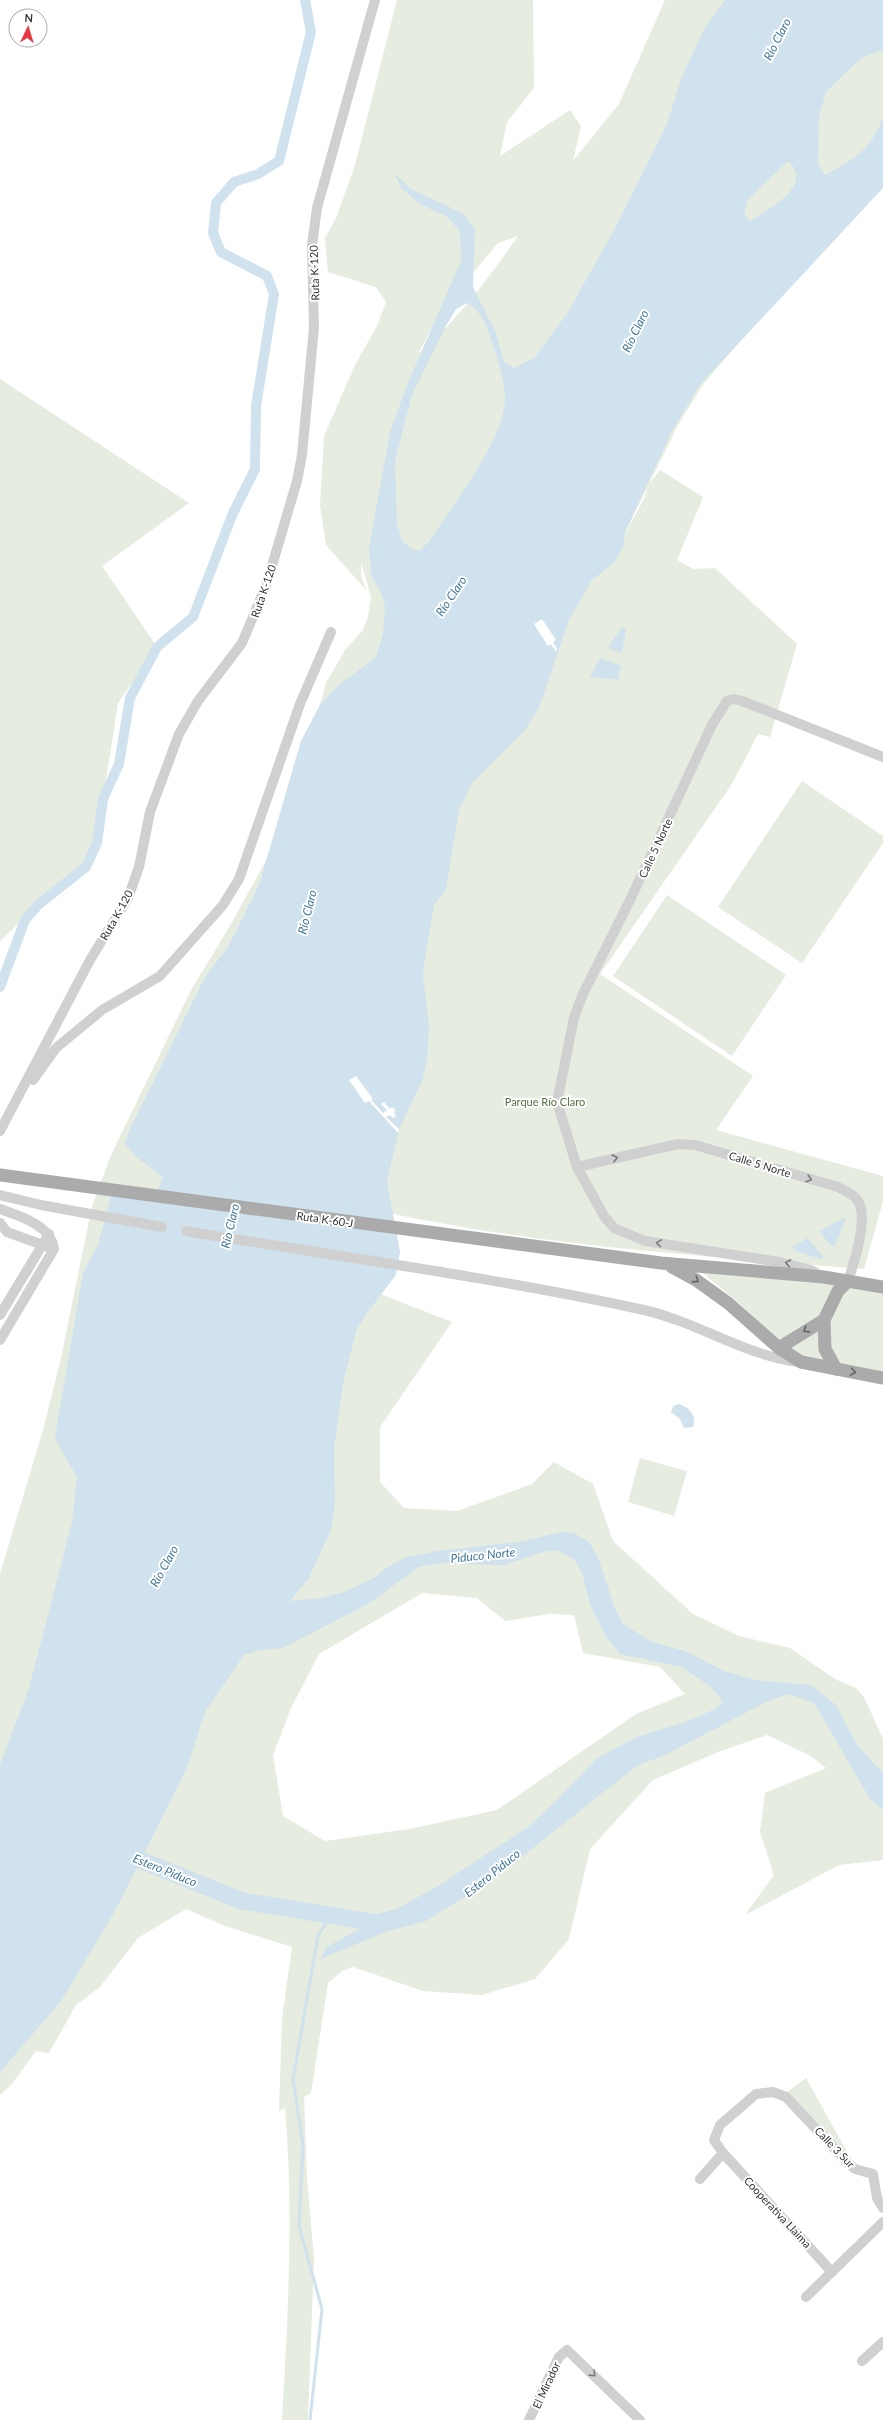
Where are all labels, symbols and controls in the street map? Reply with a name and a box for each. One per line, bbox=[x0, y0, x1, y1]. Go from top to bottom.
north arrow bbox=[8, 8, 48, 48]
text: N bbox=[24, 11, 33, 24]
water label: Río Claro bbox=[760, 15, 794, 63]
street label: Ruta K-120 bbox=[307, 245, 321, 301]
water label: Río Claro bbox=[618, 307, 652, 355]
street label: Ruta K-120 bbox=[248, 562, 278, 619]
water label: Río Claro bbox=[432, 573, 470, 619]
street label: Calle 5 Norte bbox=[636, 816, 674, 880]
street label: Ruta K-120 bbox=[97, 887, 135, 942]
water label: Río Claro bbox=[294, 888, 320, 936]
park label: Parque Río Claro bbox=[505, 1095, 585, 1108]
street label: Calle 5 Norte bbox=[727, 1148, 793, 1180]
one-way arrow bbox=[612, 1155, 618, 1163]
one-way arrow bbox=[805, 1174, 812, 1183]
water label: Río Claro bbox=[218, 1202, 242, 1250]
street label: Ruta K-60-J bbox=[296, 1209, 354, 1229]
one-way arrow bbox=[656, 1239, 662, 1248]
one-way arrow bbox=[784, 1260, 791, 1268]
one-way arrow bbox=[692, 1275, 699, 1283]
one-way arrow bbox=[803, 1326, 810, 1333]
one-way arrow bbox=[850, 1368, 856, 1376]
water label: Río Claro bbox=[146, 1543, 182, 1589]
water label: Piduco Norte bbox=[450, 1544, 516, 1566]
water label: Estero Piduco bbox=[461, 1846, 523, 1900]
water label: Estero Piduco bbox=[131, 1850, 199, 1890]
street label: Calle 3 Sur bbox=[812, 2124, 858, 2170]
street label: Cooperativa Llaima bbox=[742, 2174, 814, 2250]
street label: El Mirador bbox=[529, 2359, 563, 2411]
one-way arrow bbox=[588, 2370, 596, 2377]

